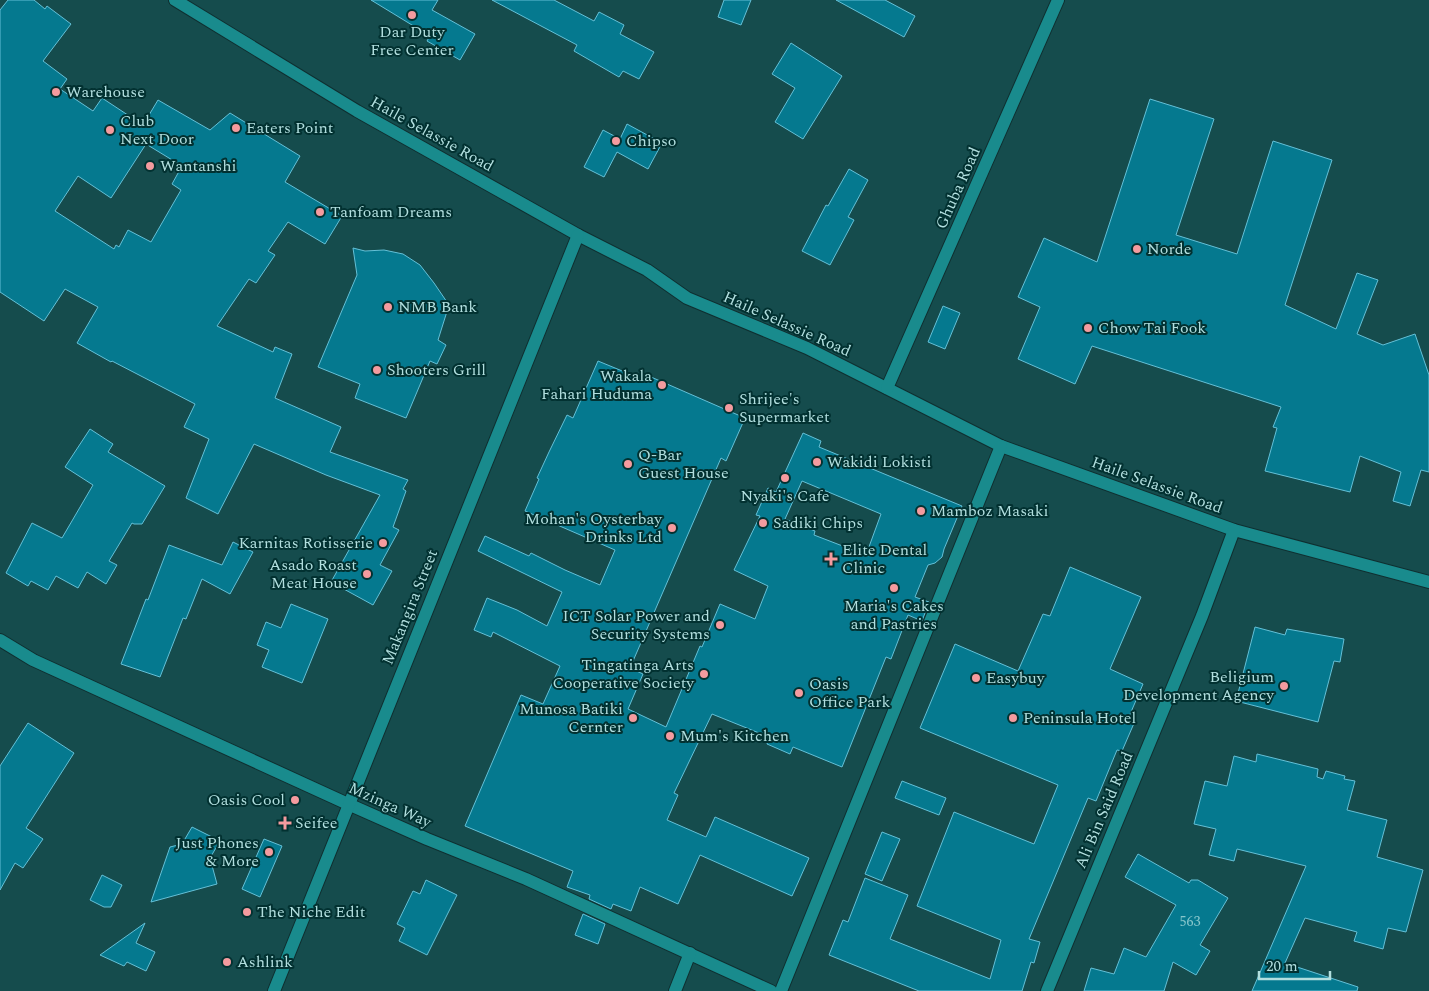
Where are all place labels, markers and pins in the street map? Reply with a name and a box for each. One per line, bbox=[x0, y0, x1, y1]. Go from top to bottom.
marker: Dar Duty Free Center bbox=[406, 9, 418, 21]
place label: Dar Duty Free Center bbox=[370, 20, 454, 62]
place label: Warehouse bbox=[66, 80, 145, 104]
marker: Warehouse bbox=[50, 86, 62, 98]
place label: Club Next Door bbox=[120, 109, 194, 151]
place label: Eaters Point bbox=[246, 116, 334, 140]
marker: Eaters Point bbox=[230, 122, 242, 134]
marker: Club Next Door bbox=[104, 124, 116, 136]
place label: Chipso bbox=[626, 129, 676, 153]
marker: Chipso bbox=[610, 135, 622, 147]
place label: Wantanshi bbox=[160, 154, 236, 178]
marker: Wantanshi bbox=[144, 160, 156, 172]
place label: Tanfoam Dreams bbox=[330, 200, 452, 224]
marker: Tanfoam Dreams bbox=[314, 206, 326, 218]
place label: Norde bbox=[1147, 237, 1191, 261]
marker: Norde bbox=[1131, 243, 1143, 255]
place label: NMB Bank bbox=[398, 295, 477, 319]
marker: NMB Bank bbox=[382, 301, 394, 313]
place label: Chow Tai Fook bbox=[1098, 316, 1206, 340]
marker: Chow Tai Fook bbox=[1082, 322, 1094, 334]
place label: Shooters Grill bbox=[387, 358, 486, 382]
marker: Shooters Grill bbox=[371, 364, 383, 376]
place label: Wakala Fahari Huduma bbox=[541, 364, 652, 406]
marker: Wakala Fahari Huduma bbox=[656, 379, 668, 391]
place label: Shrijee's Supermarket bbox=[739, 387, 830, 429]
marker: Shrijee's Supermarket bbox=[723, 402, 735, 414]
place label: Q-Bar Guest House bbox=[638, 443, 729, 485]
place label: Wakidi Lokisti bbox=[827, 450, 931, 474]
marker: Wakidi Lokisti bbox=[811, 456, 823, 468]
marker: Q-Bar Guest House bbox=[622, 458, 634, 470]
marker: Nyaki's Cafe bbox=[779, 472, 791, 484]
place label: Nyaki's Cafe bbox=[740, 484, 830, 508]
place label: Mamboz Masaki bbox=[931, 499, 1048, 523]
marker: Mamboz Masaki bbox=[915, 505, 927, 517]
place label: Mohan's Oysterbay Drinks Ltd bbox=[525, 507, 663, 549]
place label: Sadiki Chips bbox=[773, 511, 863, 535]
marker: Sadiki Chips bbox=[757, 517, 769, 529]
marker: Mohan's Oysterbay Drinks Ltd bbox=[666, 522, 678, 534]
place label: Karnitas Rotisserie bbox=[239, 531, 373, 555]
marker: Karnitas Rotisserie bbox=[377, 537, 389, 549]
place label: Elite Dental Clinic bbox=[842, 538, 927, 580]
marker: Elite Dental Clinic bbox=[824, 552, 838, 566]
place label: Asado Roast Meat House bbox=[269, 553, 357, 595]
marker: Asado Roast Meat House bbox=[361, 568, 373, 580]
marker: Maria's Cakes and Pastries bbox=[888, 582, 900, 594]
place label: Maria's Cakes and Pastries bbox=[844, 594, 944, 636]
place label: ICT Solar Power and Security Systems bbox=[563, 604, 710, 646]
marker: ICT Solar Power and Security Systems bbox=[714, 619, 726, 631]
place label: Tingatinga Arts Cooperative Society bbox=[552, 653, 695, 695]
place label: Beligium Development Agency bbox=[1123, 665, 1275, 707]
place label: Easybuy bbox=[986, 666, 1046, 690]
marker: Tingatinga Arts Cooperative Society bbox=[698, 668, 710, 680]
place label: Oasis Office Park bbox=[809, 672, 890, 714]
marker: Easybuy bbox=[970, 672, 982, 684]
marker: Beligium Development Agency bbox=[1278, 680, 1290, 692]
marker: Oasis Office Park bbox=[793, 687, 805, 699]
place label: Munosa Batiki Cernter bbox=[519, 697, 623, 739]
place label: Peninsula Hotel bbox=[1023, 706, 1136, 730]
marker: Munosa Batiki Cernter bbox=[627, 712, 639, 724]
marker: Peninsula Hotel bbox=[1007, 712, 1019, 724]
place label: Mum's Kitchen bbox=[680, 724, 789, 748]
marker: Mum's Kitchen bbox=[664, 730, 676, 742]
place label: Oasis Cool bbox=[208, 788, 285, 812]
marker: Oasis Cool bbox=[289, 794, 301, 806]
place label: Seifee bbox=[295, 811, 338, 835]
marker: Seifee bbox=[279, 817, 291, 829]
place label: Just Phones & More bbox=[175, 831, 259, 873]
marker: Just Phones & More bbox=[263, 846, 275, 858]
place label: The Niche Edit bbox=[257, 900, 366, 924]
marker: The Niche Edit bbox=[241, 906, 253, 918]
place label: Ashlink bbox=[237, 950, 293, 974]
marker: Ashlink bbox=[221, 956, 233, 968]

